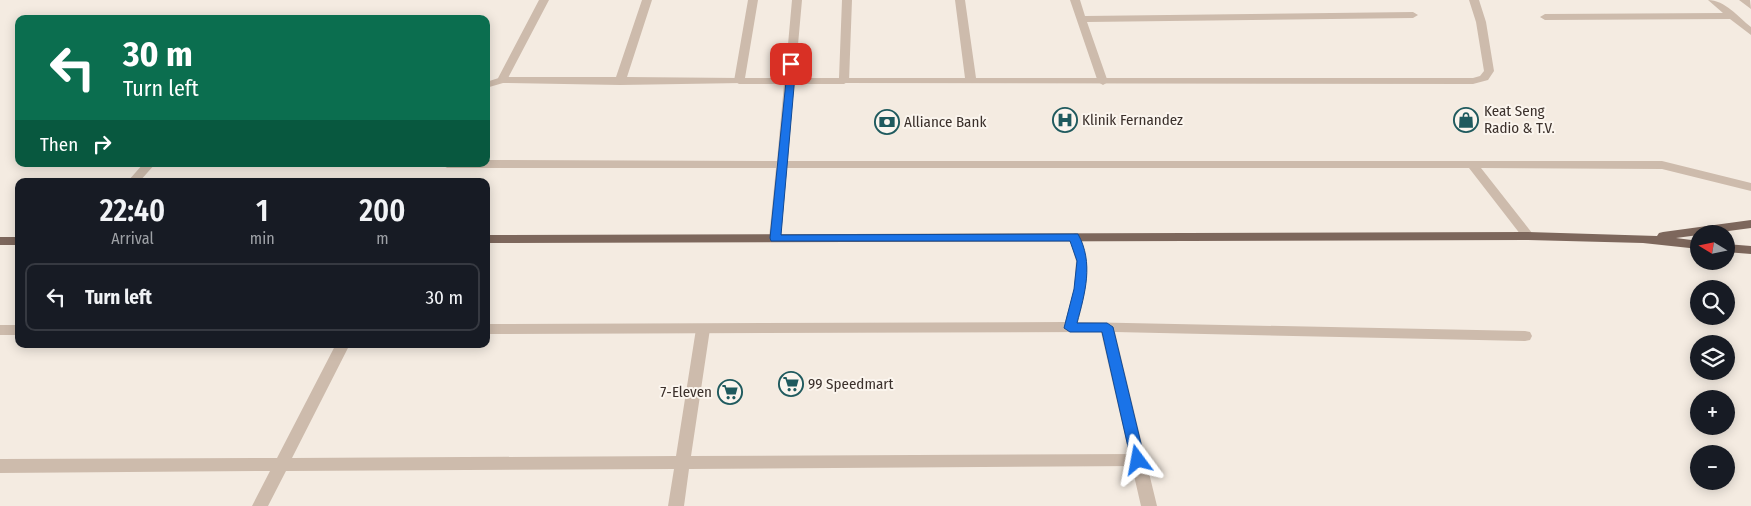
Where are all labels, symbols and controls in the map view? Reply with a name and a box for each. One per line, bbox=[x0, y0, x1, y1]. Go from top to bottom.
text: 30 m bbox=[123, 33, 193, 75]
icon: left bbox=[40, 35, 105, 100]
pin bbox=[770, 43, 812, 85]
icon: arrive bbox=[777, 50, 805, 78]
text: Turn left bbox=[123, 75, 199, 102]
place label: Keat Seng Radio & T.V. bbox=[1484, 102, 1555, 137]
hospital icon: Klinik Fernandez bbox=[1052, 107, 1078, 133]
shop icon: Keat Seng Radio & T.V. bbox=[1453, 107, 1479, 133]
bank icon: Alliance Bank bbox=[874, 109, 900, 135]
place label: Klinik Fernandez bbox=[1082, 111, 1183, 129]
place label: Alliance Bank bbox=[904, 113, 986, 131]
icon: right bbox=[88, 130, 116, 158]
text: Then bbox=[40, 133, 78, 156]
text: 22:40 bbox=[100, 193, 165, 229]
text: 1 bbox=[256, 193, 268, 229]
text: 200 bbox=[359, 193, 405, 229]
north arrow bbox=[1690, 225, 1735, 270]
map controls bbox=[1690, 225, 1735, 490]
text: Arrival bbox=[111, 229, 154, 248]
text: min bbox=[250, 229, 275, 248]
text: m bbox=[376, 229, 388, 248]
button: search bbox=[1690, 280, 1735, 325]
icon: left bbox=[42, 283, 70, 311]
text: Turn left bbox=[85, 286, 152, 309]
text: 30 m bbox=[425, 286, 463, 309]
button: layers bbox=[1690, 335, 1735, 380]
supermarket icon: 99 Speedmart bbox=[778, 371, 804, 397]
place label: 99 Speedmart bbox=[808, 375, 894, 393]
supermarket icon: 7-Eleven bbox=[717, 379, 743, 405]
place label: 7-Eleven bbox=[660, 383, 712, 401]
button: + bbox=[1690, 390, 1735, 435]
position arrow bbox=[1111, 433, 1163, 485]
button: − bbox=[1690, 445, 1735, 490]

